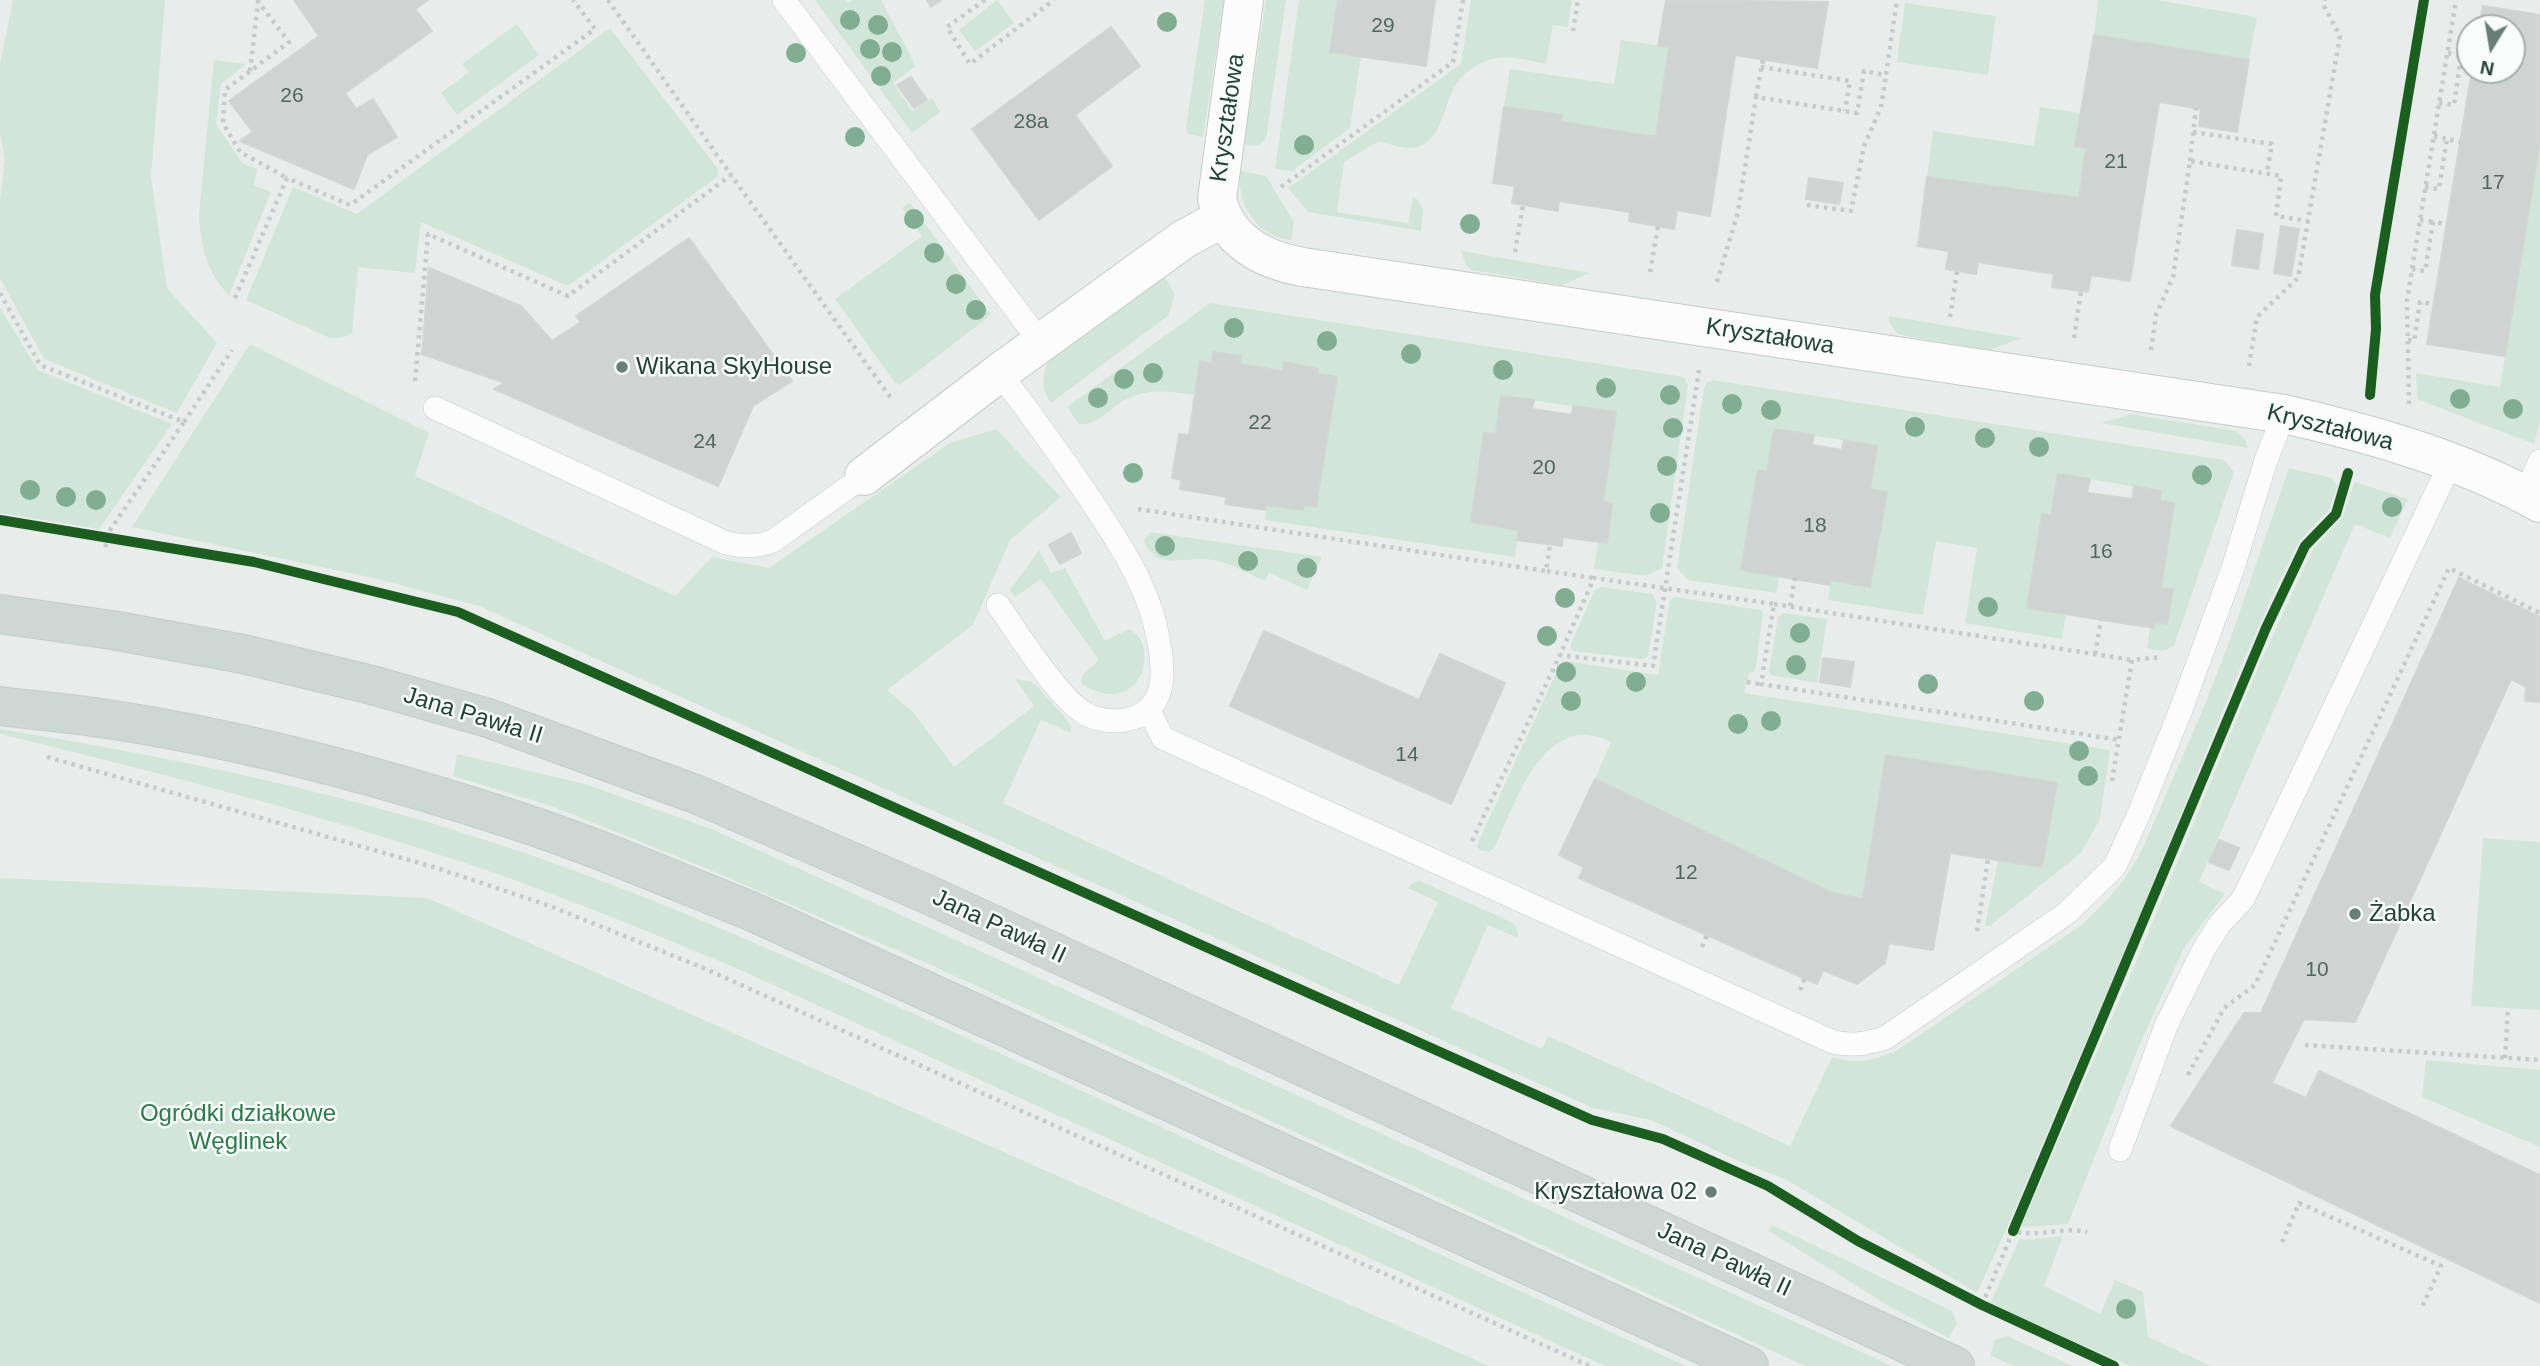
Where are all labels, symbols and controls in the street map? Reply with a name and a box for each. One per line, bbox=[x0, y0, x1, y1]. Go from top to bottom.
house number: 29 bbox=[1371, 13, 1395, 39]
north arrow bbox=[2456, 14, 2526, 84]
street label: Kryształowa bbox=[1205, 52, 1251, 184]
text: N bbox=[2479, 57, 2496, 80]
house number: 26 bbox=[280, 83, 304, 109]
house number: 28a bbox=[1013, 109, 1049, 135]
house number: 21 bbox=[2104, 149, 2128, 175]
house number: 17 bbox=[2481, 170, 2505, 196]
street label: Kryształowa bbox=[1704, 313, 1836, 361]
place label: Wikana SkyHouse bbox=[636, 353, 832, 381]
marker: Wikana SkyHouse bbox=[614, 359, 630, 375]
street label: Kryształowa bbox=[2264, 398, 2396, 458]
house number: 22 bbox=[1248, 410, 1272, 436]
house number: 24 bbox=[693, 429, 717, 455]
house number: 20 bbox=[1532, 455, 1556, 481]
house number: 18 bbox=[1803, 513, 1827, 539]
house number: 16 bbox=[2089, 539, 2113, 565]
street label: Jana Pawła II bbox=[400, 681, 546, 751]
house number: 14 bbox=[1395, 742, 1419, 768]
house number: 12 bbox=[1674, 860, 1698, 886]
street label: Jana Pawła II bbox=[928, 884, 1070, 970]
place label: Żabka bbox=[2369, 900, 2436, 928]
marker: Żabka bbox=[2347, 906, 2363, 922]
house number: 10 bbox=[2305, 957, 2329, 983]
park label: Ogródki działkowe Węglinek bbox=[140, 1100, 336, 1156]
place label: Kryształowa 02 bbox=[1534, 1178, 1697, 1206]
marker: Kryształowa 02 bbox=[1703, 1184, 1719, 1200]
street label: Jana Pawła II bbox=[1653, 1217, 1795, 1303]

